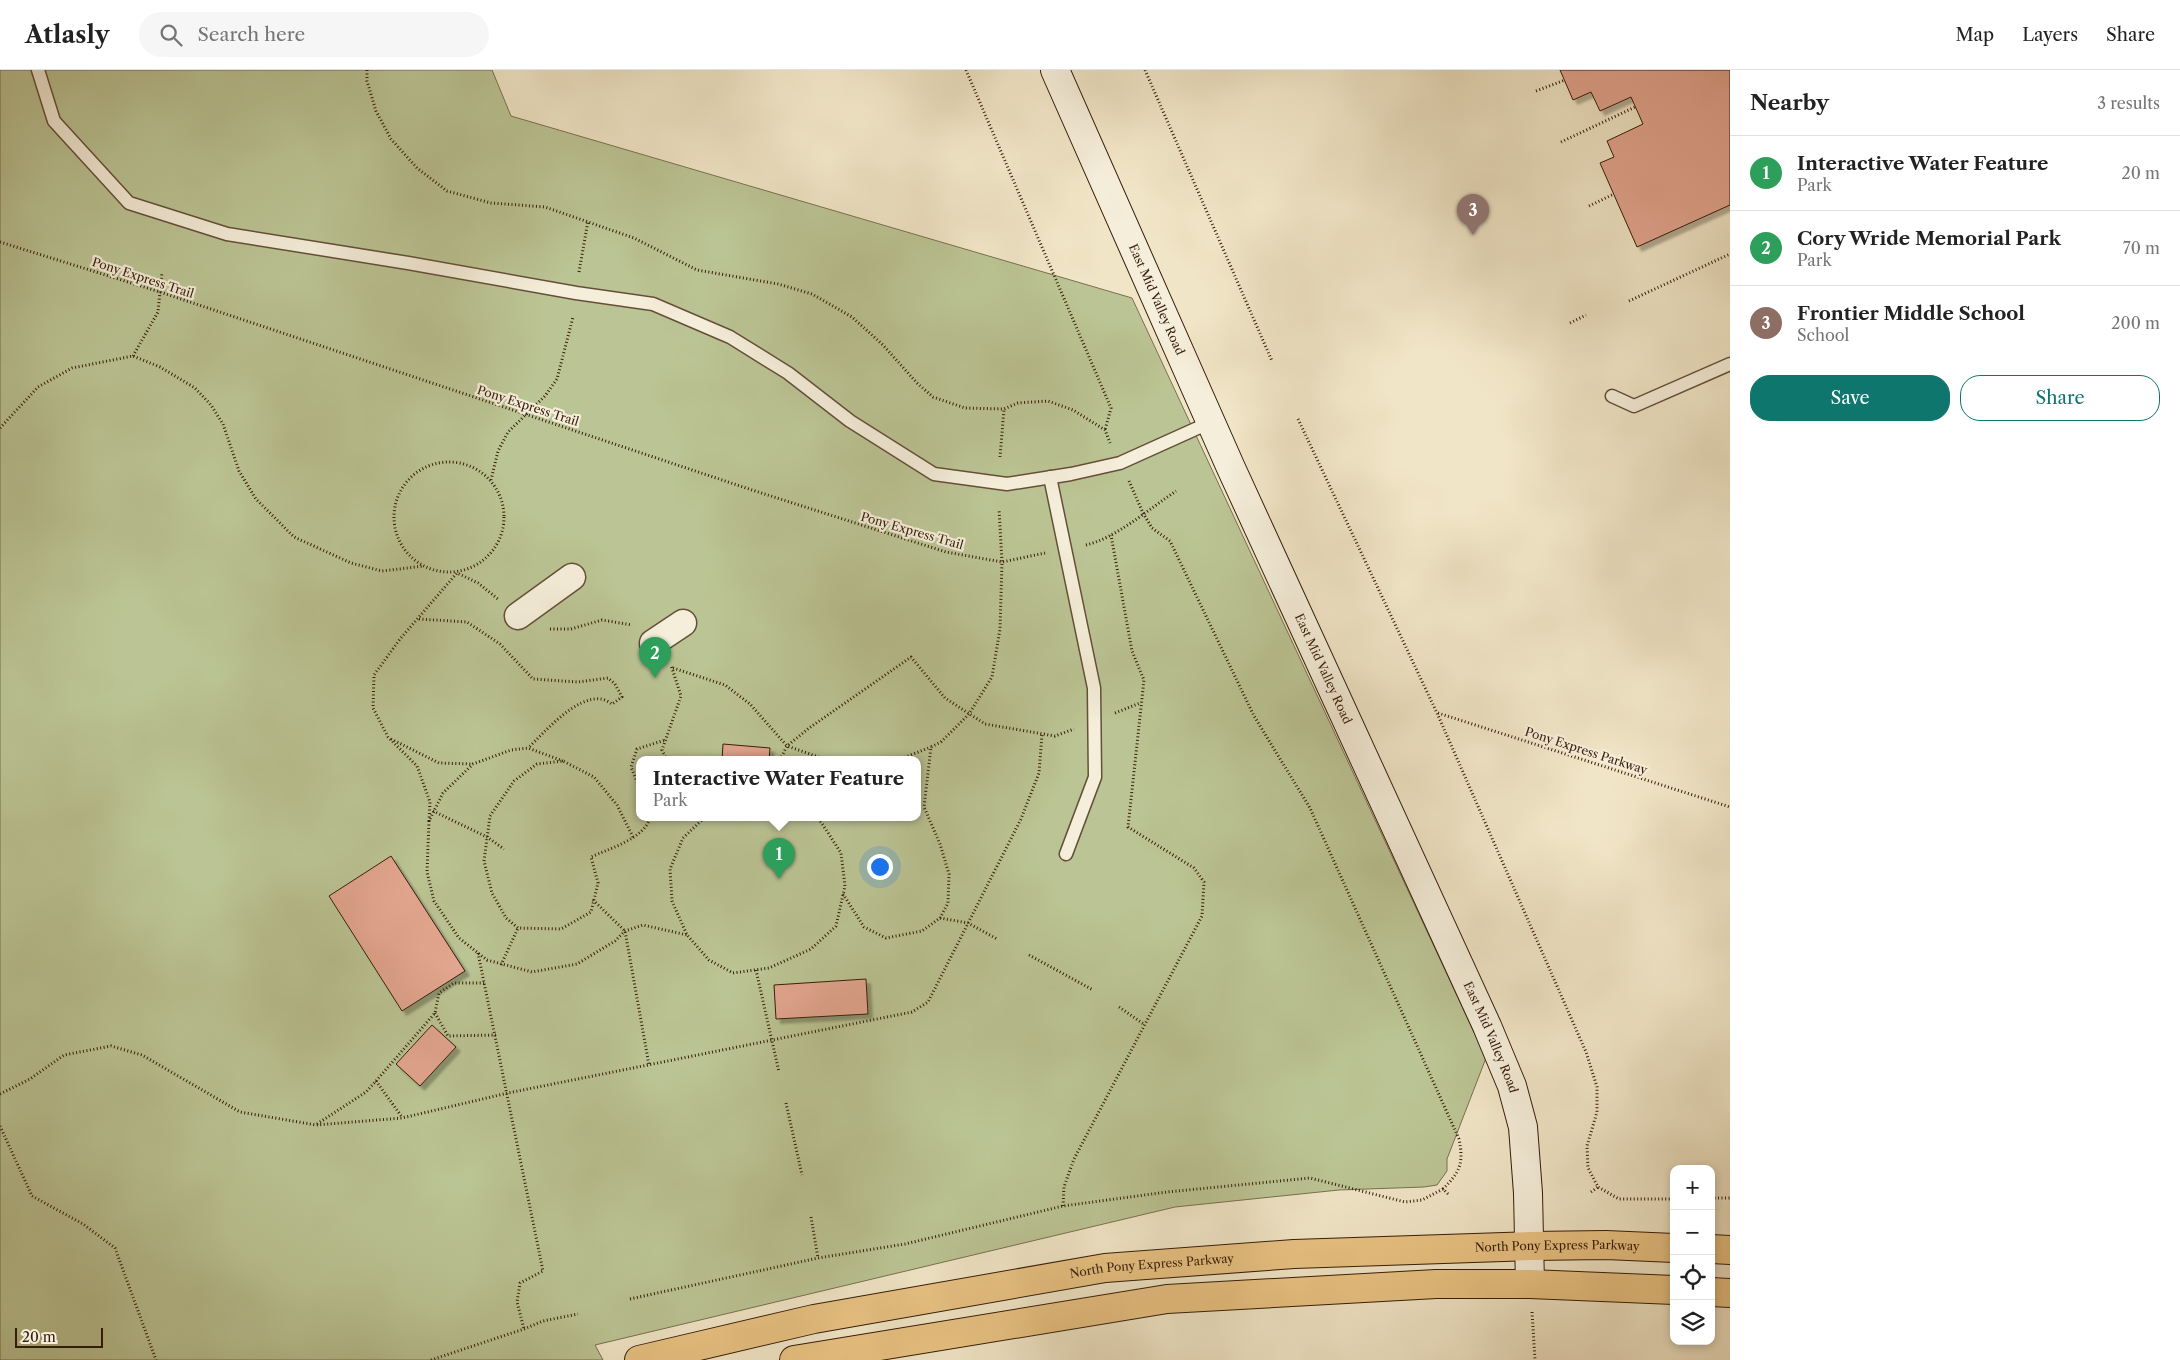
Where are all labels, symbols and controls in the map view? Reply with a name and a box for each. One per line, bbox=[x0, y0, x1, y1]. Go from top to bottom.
search box bbox=[139, 12, 489, 57]
text: Atlasly bbox=[25, 20, 109, 49]
icon: search bbox=[157, 21, 185, 49]
text: Search here bbox=[197, 23, 305, 46]
text: Map bbox=[1956, 24, 1994, 46]
text: Layers bbox=[2022, 24, 2078, 46]
text: Share bbox=[2106, 24, 2155, 46]
text: Nearby bbox=[1750, 90, 1829, 115]
text: 3 results bbox=[2097, 93, 2160, 113]
text: Interactive Water Feature bbox=[1797, 152, 2048, 175]
text: 1 bbox=[1762, 163, 1770, 183]
text: 20 m bbox=[2121, 163, 2160, 183]
text: Park bbox=[1797, 175, 1832, 195]
pin: 3 bbox=[1457, 194, 1489, 235]
text: Cory Wride Memorial Park bbox=[1797, 227, 2061, 250]
text: 2 bbox=[1761, 238, 1771, 258]
text: 70 m bbox=[2123, 238, 2160, 258]
street label: East Mid Valley Road bbox=[1126, 242, 1188, 358]
text: Park bbox=[1797, 250, 1832, 270]
street label: Pony Express Trail bbox=[90, 254, 196, 301]
text: Frontier Middle School bbox=[1797, 302, 2025, 325]
text: 3 bbox=[1761, 313, 1771, 333]
text: 200 m bbox=[2111, 313, 2160, 333]
text: School bbox=[1797, 325, 1849, 345]
button: Save bbox=[1750, 375, 1950, 421]
button: Share bbox=[1960, 375, 2160, 421]
street label: Pony Express Trail bbox=[475, 382, 581, 429]
street label: Pony Express Trail bbox=[859, 509, 966, 552]
street label: East Mid Valley Road bbox=[1292, 611, 1356, 727]
pin: 2 bbox=[639, 637, 671, 678]
street label: Pony Express Parkway bbox=[1523, 724, 1650, 777]
popup bbox=[636, 756, 921, 821]
text: Interactive Water Feature bbox=[653, 767, 904, 790]
text: Park bbox=[653, 790, 688, 810]
pin: 1 bbox=[763, 838, 795, 879]
your location bbox=[867, 854, 893, 880]
street label: East Mid Valley Road bbox=[1461, 979, 1522, 1095]
map controls bbox=[1670, 1165, 1715, 1345]
button: + bbox=[1670, 1165, 1715, 1210]
button: − bbox=[1670, 1210, 1715, 1255]
street label: North Pony Express Parkway bbox=[1474, 1237, 1640, 1255]
street label: North Pony Express Parkway bbox=[1069, 1250, 1235, 1281]
button: locate bbox=[1670, 1255, 1715, 1300]
button: layers bbox=[1670, 1300, 1715, 1345]
scale bar bbox=[15, 1325, 102, 1348]
text: 20 m bbox=[22, 1328, 56, 1346]

